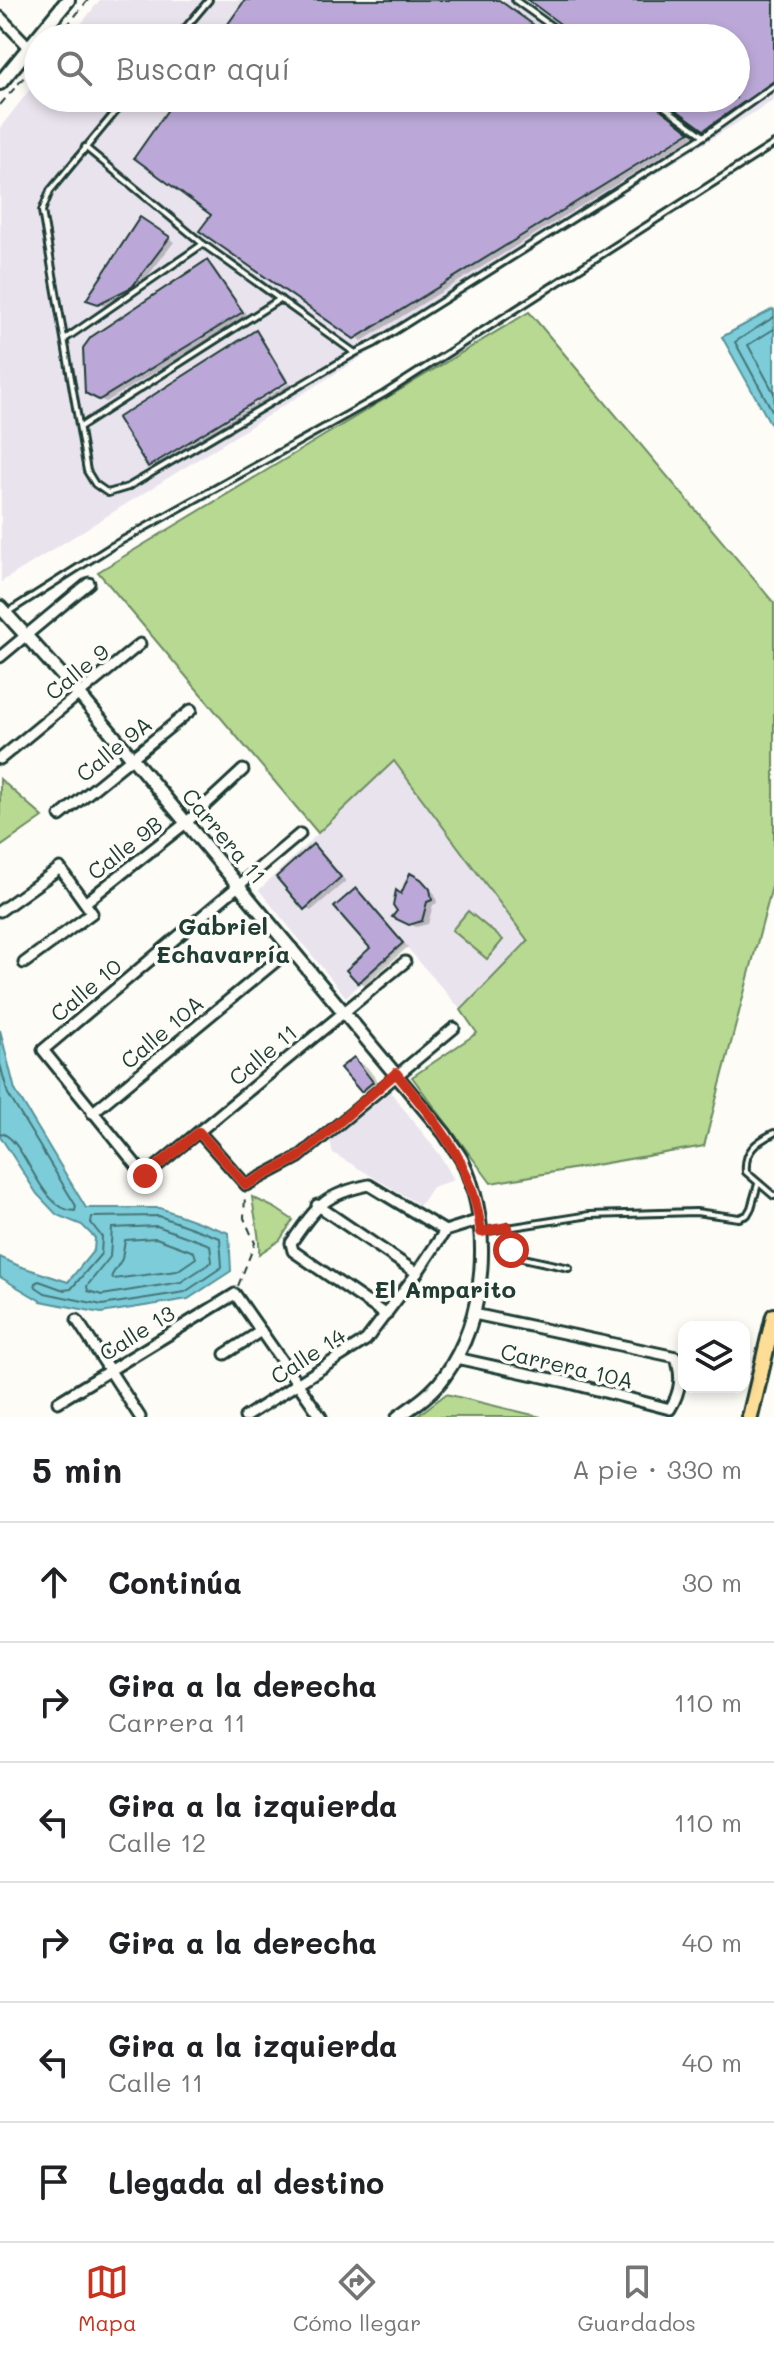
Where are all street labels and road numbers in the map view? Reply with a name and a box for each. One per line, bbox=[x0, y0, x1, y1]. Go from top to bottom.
street label: Calle 9 bbox=[39, 637, 115, 706]
street label: Calle 9A bbox=[70, 709, 158, 788]
street label: Carrera 11 bbox=[176, 782, 273, 890]
street label: Calle 9B bbox=[81, 809, 168, 886]
street label: Calle 10 bbox=[44, 951, 127, 1028]
street label: Calle 10A bbox=[114, 988, 209, 1075]
street label: Calle 11 bbox=[222, 1018, 303, 1092]
street label: Calle 13 bbox=[93, 1298, 180, 1367]
street label: Calle 14 bbox=[265, 1321, 351, 1391]
street label: Carrera 10A bbox=[498, 1336, 636, 1395]

